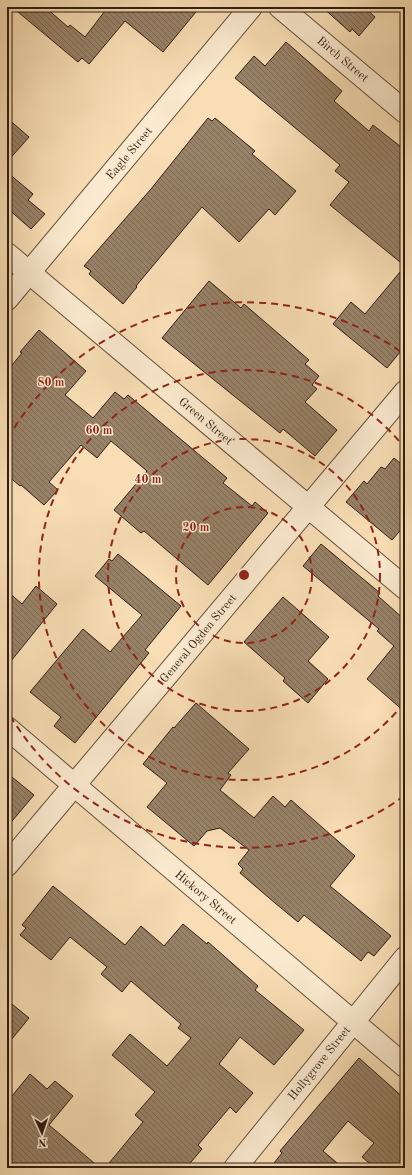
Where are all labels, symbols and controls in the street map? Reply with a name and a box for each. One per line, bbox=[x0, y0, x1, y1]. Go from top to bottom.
street label: Birch Street bbox=[314, 35, 370, 85]
street label: Eagle Street bbox=[104, 125, 155, 182]
text: 80 m bbox=[38, 377, 65, 389]
street label: Green Street bbox=[176, 396, 235, 448]
text: 60 m bbox=[86, 425, 113, 437]
text: 40 m bbox=[135, 474, 162, 486]
text: 20 m bbox=[183, 522, 210, 534]
centre of rings bbox=[237, 568, 251, 582]
street label: General Ogden Street bbox=[158, 592, 239, 685]
street label: Hickory Street bbox=[172, 869, 239, 927]
street label: Hollygrove Street bbox=[286, 1024, 353, 1103]
north arrow bbox=[22, 1113, 62, 1153]
text: N bbox=[37, 1136, 47, 1147]

